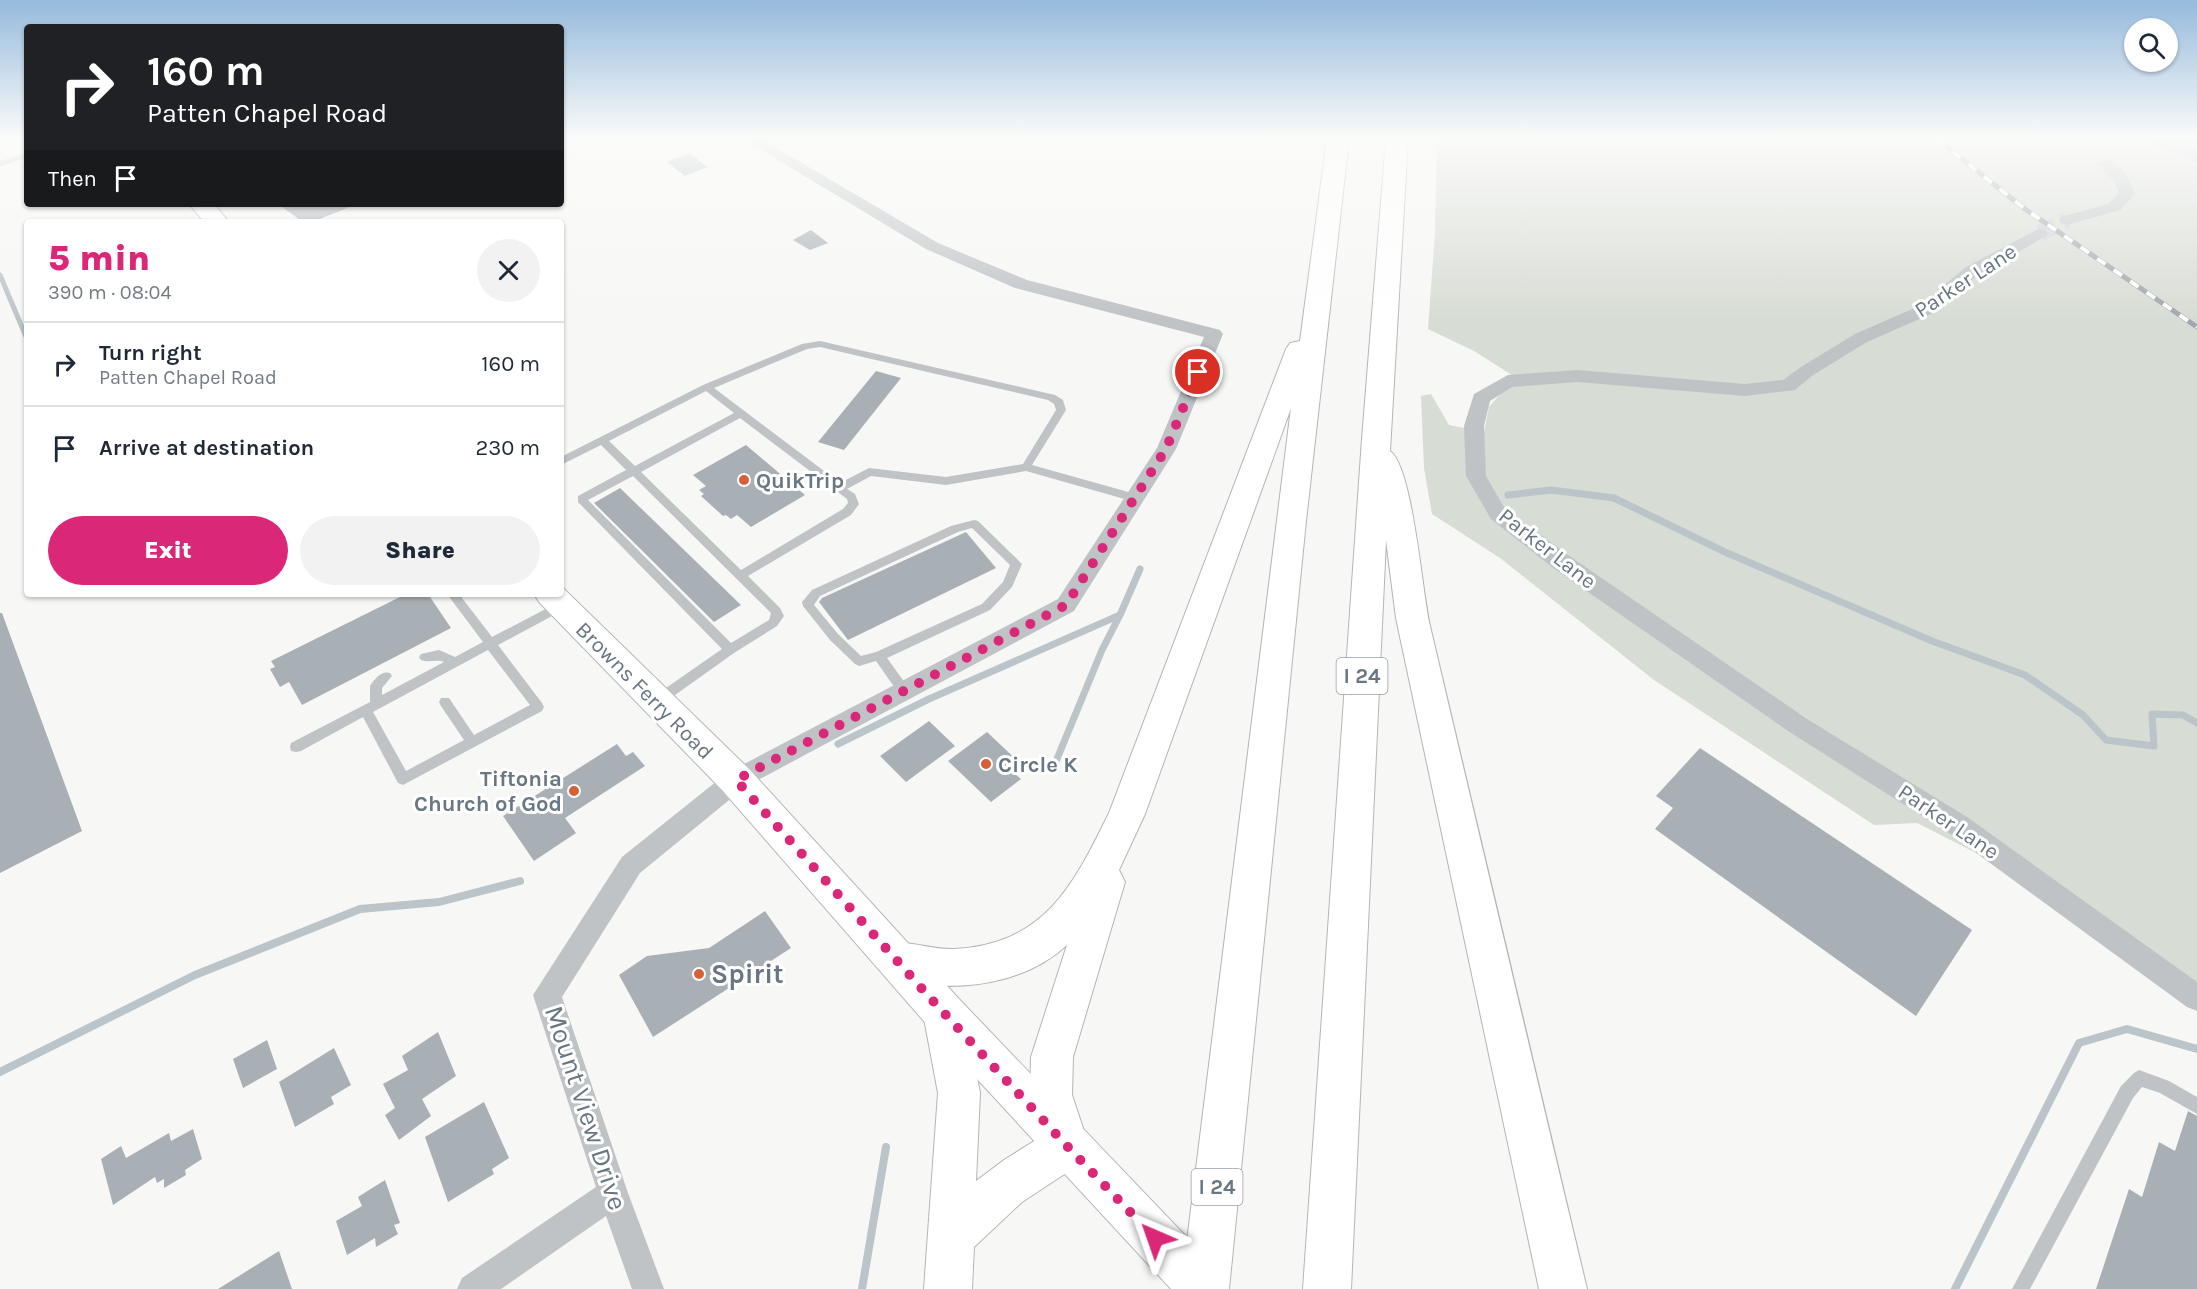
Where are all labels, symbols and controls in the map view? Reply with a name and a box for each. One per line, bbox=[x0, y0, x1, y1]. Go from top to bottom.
map controls bbox=[2124, 18, 2178, 72]
button: search bbox=[2124, 18, 2178, 72]
text: 160 m bbox=[147, 46, 265, 96]
icon: right bbox=[48, 48, 126, 126]
text: Patten Chapel Road bbox=[147, 97, 387, 129]
icon: arrive bbox=[109, 162, 142, 195]
text: Then bbox=[48, 166, 97, 192]
text: 5 min bbox=[48, 237, 150, 279]
street label: Parker Lane bbox=[1910, 238, 2021, 323]
button: close bbox=[477, 239, 540, 302]
text: 390 m · 08:04 bbox=[48, 281, 172, 304]
text: Turn right bbox=[99, 340, 202, 366]
pin bbox=[1172, 346, 1223, 397]
icon: right bbox=[48, 348, 81, 381]
text: 160 m bbox=[481, 351, 540, 377]
icon: arrive bbox=[1181, 355, 1214, 388]
text: Patten Chapel Road bbox=[99, 366, 277, 389]
icon: arrive bbox=[48, 432, 81, 465]
text: Arrive at destination bbox=[99, 435, 314, 461]
text: 230 m bbox=[475, 435, 540, 461]
place label: QuikTrip bbox=[756, 468, 844, 494]
marker: QuikTrip bbox=[737, 473, 751, 487]
street label: Parker Lane bbox=[1494, 503, 1601, 595]
button: Exit bbox=[48, 516, 288, 585]
button: Share bbox=[300, 516, 540, 585]
street label: Browns Ferry Road bbox=[570, 617, 718, 765]
road number: I 24 bbox=[1336, 658, 1388, 694]
place label: Circle K bbox=[998, 752, 1078, 778]
marker: Circle K bbox=[979, 757, 993, 771]
place label: Tiftonia Church of God bbox=[414, 766, 562, 817]
street label: Parker Lane bbox=[1893, 779, 2004, 865]
marker: Tiftonia Church of God bbox=[567, 784, 581, 798]
place label: Spirit bbox=[711, 958, 784, 990]
marker: Spirit bbox=[692, 967, 706, 981]
street label: Mount View Drive bbox=[538, 1002, 634, 1214]
road number: I 24 bbox=[1192, 1169, 1242, 1205]
position arrow bbox=[1123, 1206, 1187, 1270]

